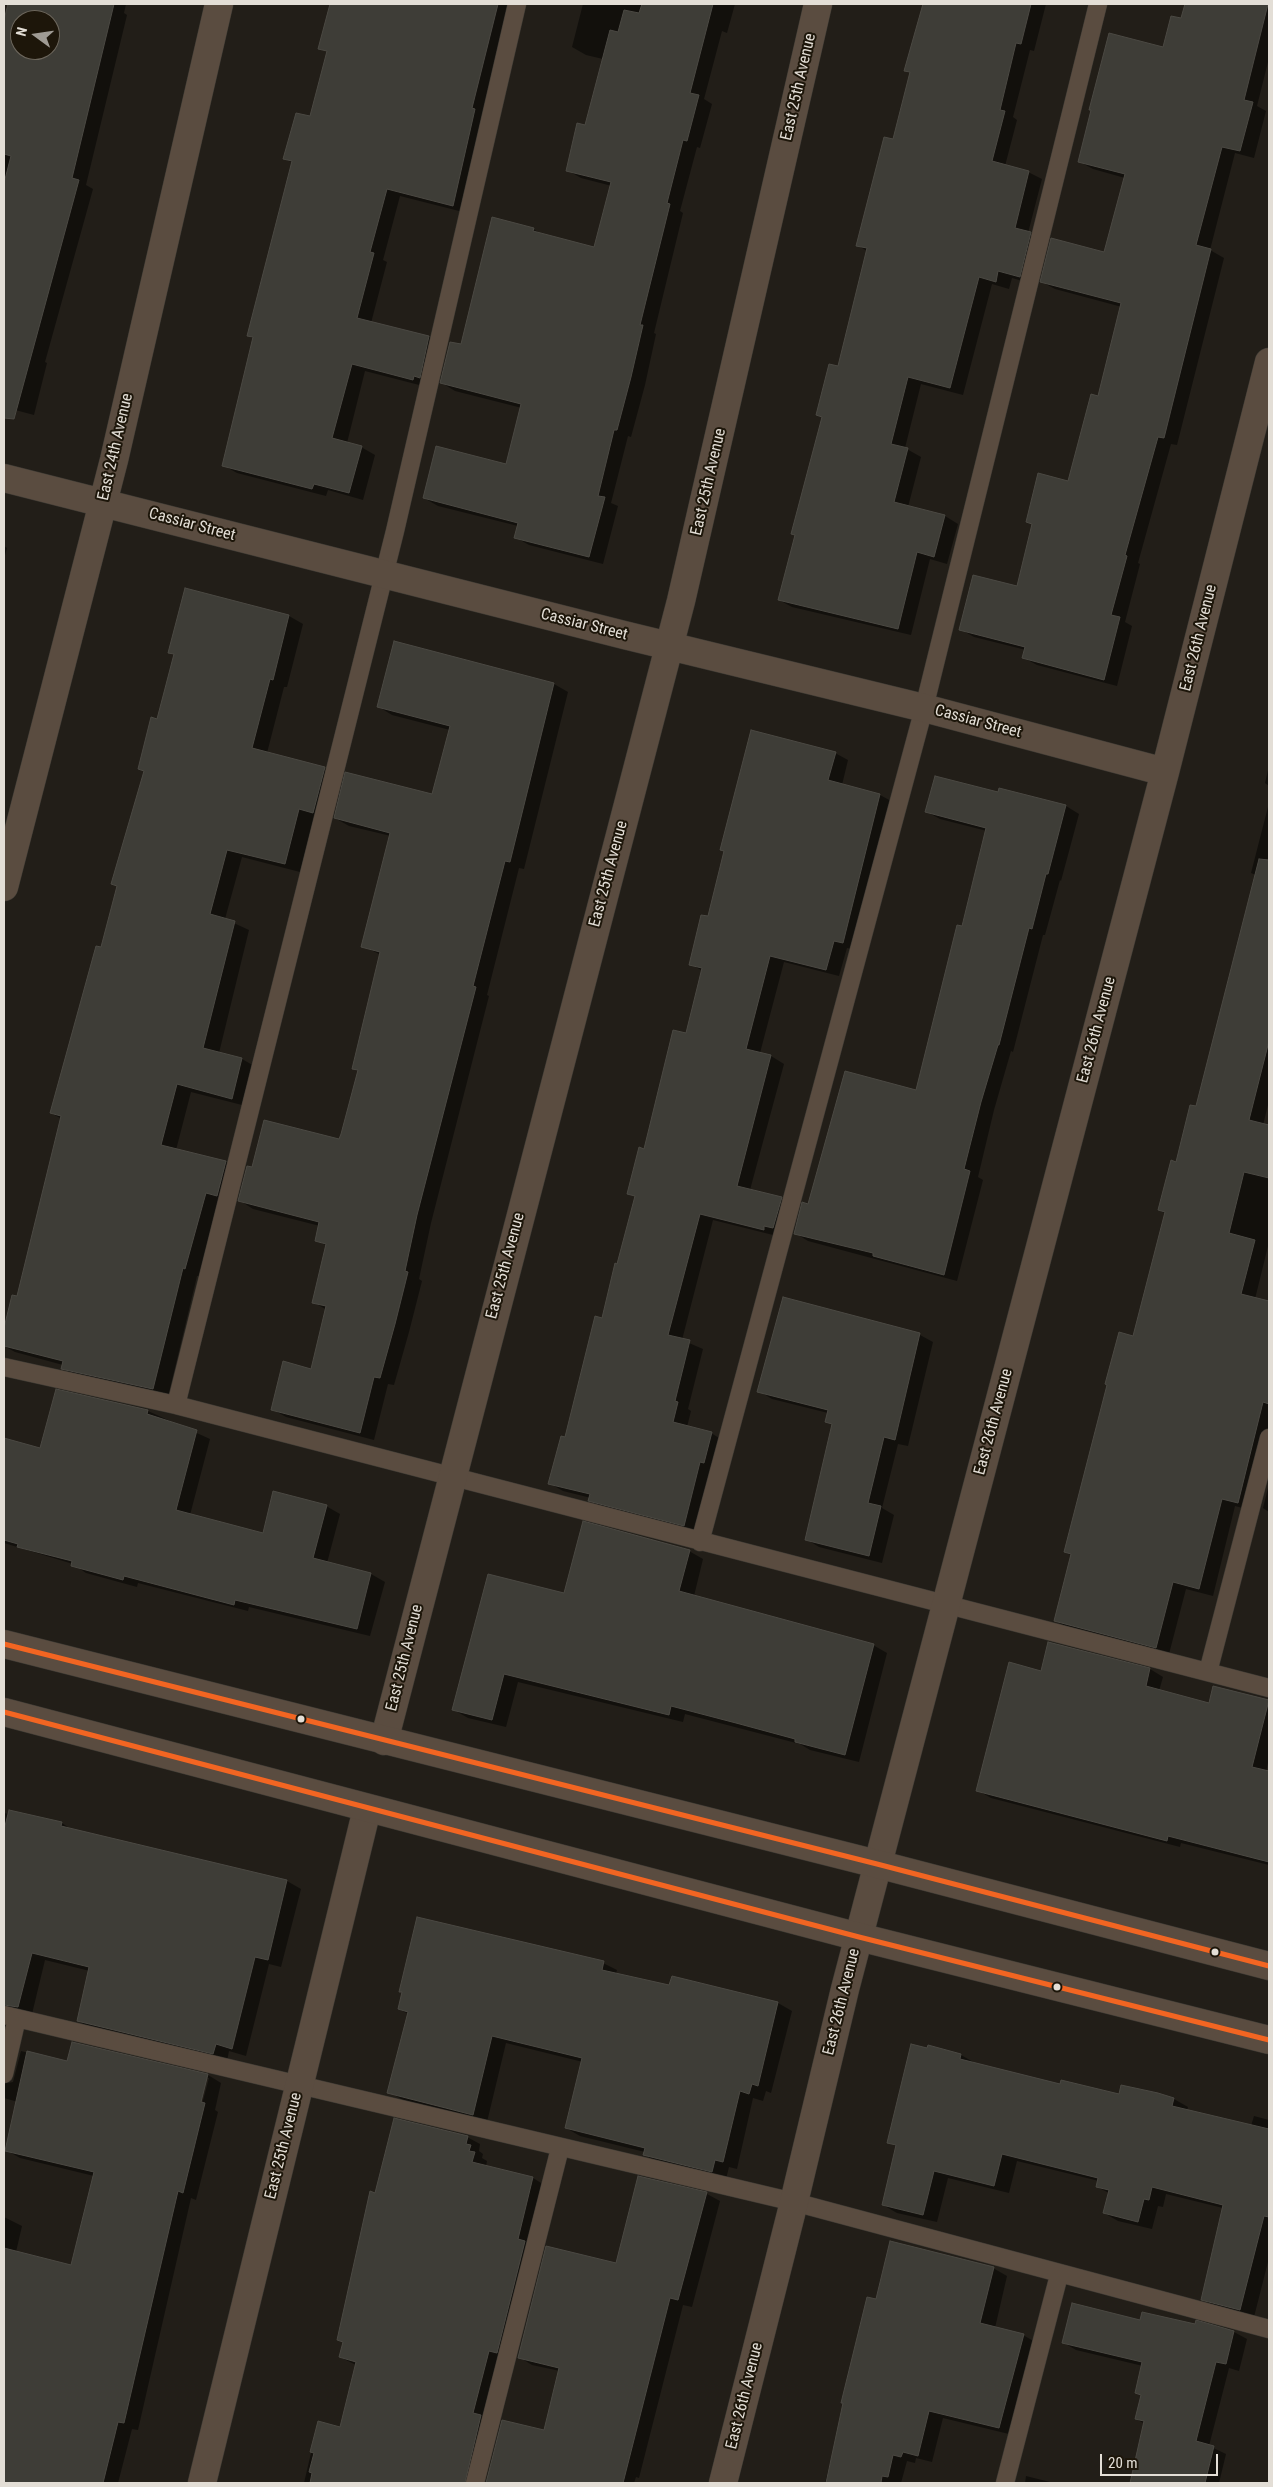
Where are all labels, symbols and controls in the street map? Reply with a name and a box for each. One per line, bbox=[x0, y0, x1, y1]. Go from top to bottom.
north arrow bbox=[10, 10, 60, 60]
text: N bbox=[13, 26, 30, 38]
street label: East 25th Avenue bbox=[777, 32, 821, 142]
street label: East 24th Avenue bbox=[94, 392, 138, 502]
street label: East 25th Avenue bbox=[687, 427, 731, 537]
street label: Cassiar Street bbox=[147, 504, 237, 546]
street label: East 26th Avenue bbox=[1176, 583, 1222, 693]
street label: Cassiar Street bbox=[539, 605, 629, 645]
street label: Cassiar Street bbox=[933, 701, 1023, 743]
street label: East 25th Avenue bbox=[586, 819, 632, 929]
street label: East 26th Avenue bbox=[1074, 975, 1120, 1085]
street label: East 25th Avenue bbox=[483, 1211, 529, 1321]
street label: East 26th Avenue bbox=[971, 1367, 1017, 1477]
street label: East 25th Avenue bbox=[382, 1603, 428, 1713]
unlabelled marker bbox=[296, 1714, 306, 1724]
street label: East 26th Avenue bbox=[819, 1947, 865, 2057]
unlabelled marker bbox=[1210, 1947, 1220, 1957]
unlabelled marker bbox=[1052, 1982, 1062, 1992]
street label: East 25th Avenue bbox=[261, 2091, 307, 2201]
street label: East 26th Avenue bbox=[722, 2341, 768, 2451]
scale bar bbox=[1103, 2444, 1220, 2476]
text: 20 m bbox=[1108, 2454, 1138, 2472]

